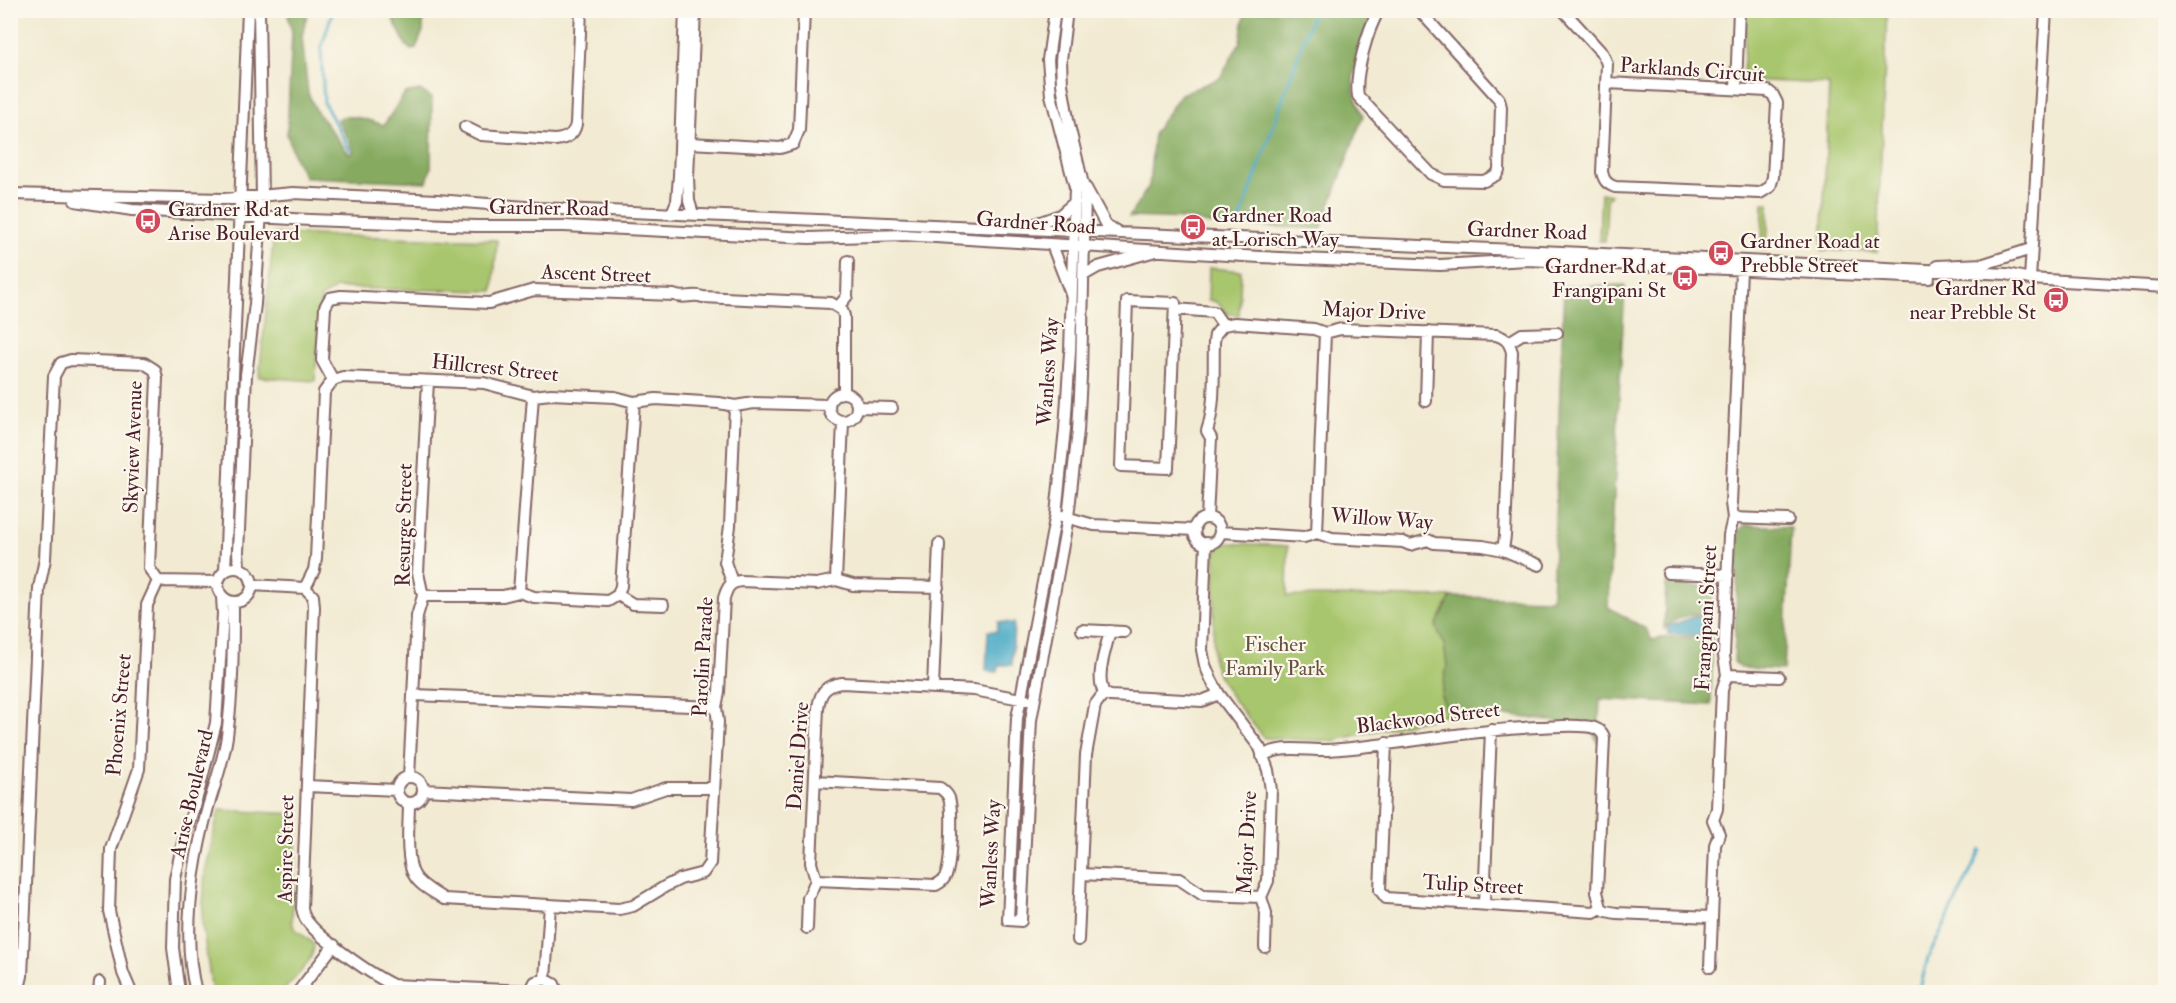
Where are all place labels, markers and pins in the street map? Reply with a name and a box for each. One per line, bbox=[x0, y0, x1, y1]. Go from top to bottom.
place label: Gardner Rd at Arise Boulevard bbox=[167, 196, 300, 247]
place label: Gardner Road at Lorisch Way bbox=[1212, 202, 1340, 253]
bus stop icon: Gardner Rd at Arise Boulevard bbox=[133, 206, 163, 236]
bus stop icon: Gardner Road at Lorisch Way bbox=[1178, 212, 1208, 242]
place label: Gardner Road at Prebble Street bbox=[1740, 228, 1880, 279]
bus stop icon: Gardner Road at Prebble Street bbox=[1706, 238, 1736, 268]
place label: Gardner Rd at Frangipani St bbox=[1545, 253, 1666, 304]
bus stop icon: Gardner Rd at Frangipani St bbox=[1670, 263, 1700, 293]
place label: Gardner Rd near Prebble St bbox=[1909, 275, 2037, 326]
bus stop icon: Gardner Rd near Prebble St bbox=[2041, 285, 2071, 315]

